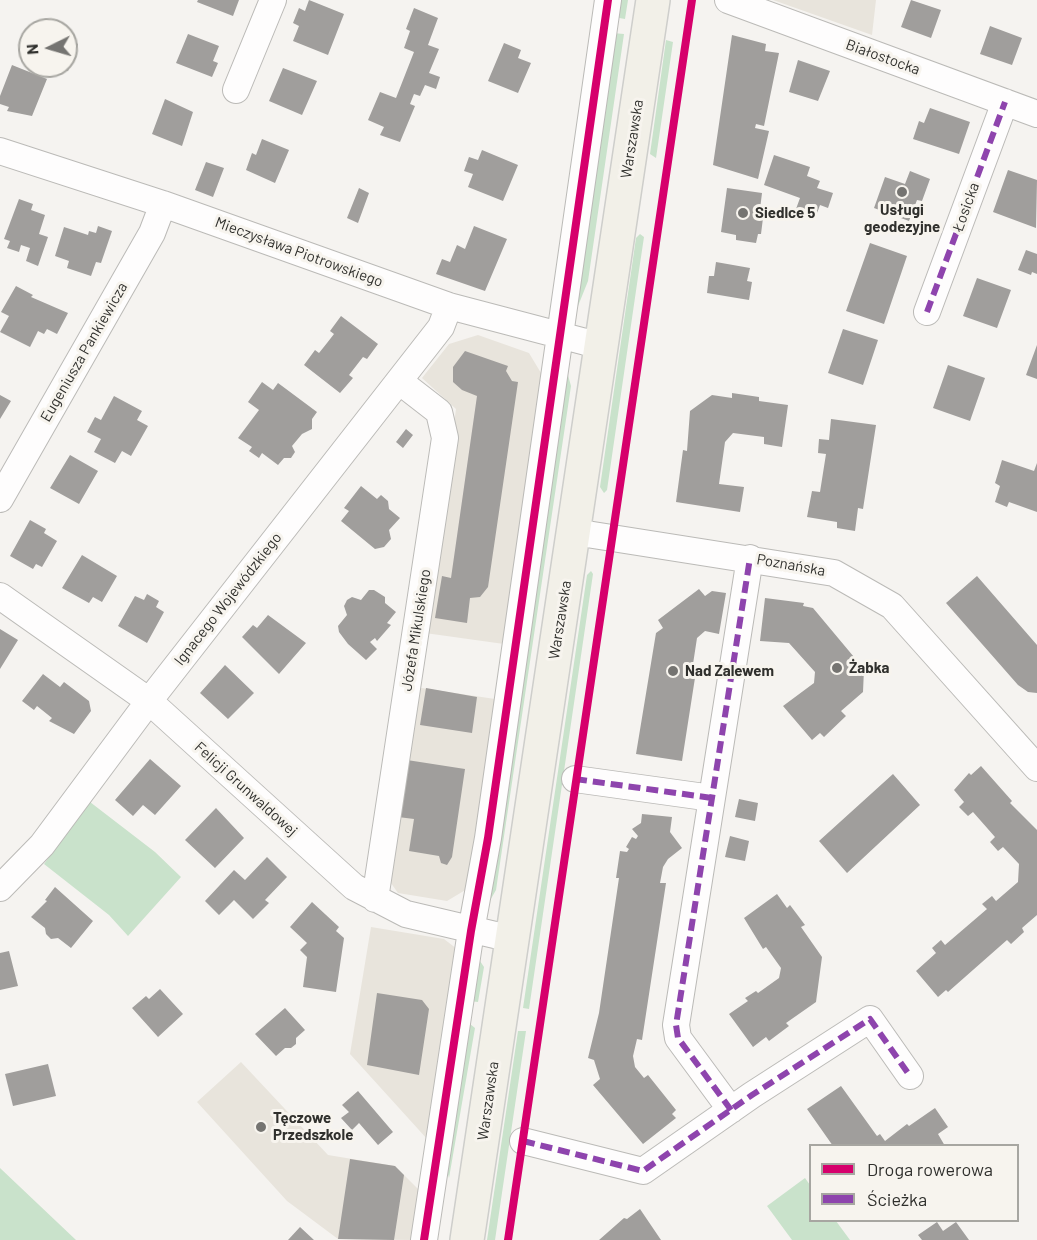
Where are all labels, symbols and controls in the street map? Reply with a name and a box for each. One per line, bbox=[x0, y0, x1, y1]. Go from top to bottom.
north arrow bbox=[18, 18, 78, 78]
street label: Białostocka bbox=[843, 35, 923, 79]
text: N bbox=[22, 43, 41, 56]
street label: Warszawska bbox=[617, 98, 647, 180]
street label: Łosicka bbox=[949, 180, 983, 234]
marker: Usługi geodezyjne bbox=[895, 185, 909, 199]
place label: Usługi geodezyjne bbox=[864, 201, 940, 236]
place label: Siedlce 5 bbox=[755, 204, 815, 222]
marker: Siedlce 5 bbox=[736, 206, 750, 220]
street label: Mieczysława Piotrowskiego bbox=[213, 213, 385, 291]
street label: Eugeniusza Pankiewicza bbox=[37, 279, 131, 425]
street label: Ignacego Wojewódzkiego bbox=[171, 529, 285, 669]
street label: Poznańska bbox=[755, 550, 827, 580]
street label: Józefa Mikulskiego bbox=[397, 568, 435, 692]
street label: Warszawska bbox=[545, 579, 575, 661]
place label: Żabka bbox=[849, 659, 889, 677]
marker: Żabka bbox=[830, 661, 844, 675]
place label: Nad Zalewem bbox=[685, 662, 774, 680]
marker: Nad Zalewem bbox=[666, 664, 680, 678]
street label: Felicji Grunwaldowej bbox=[191, 738, 301, 840]
street label: Warszawska bbox=[474, 1060, 502, 1142]
place label: Tęczowe Przedszkole bbox=[273, 1109, 353, 1144]
marker: Tęczowe Przedszkole bbox=[254, 1120, 268, 1134]
legend bbox=[809, 1144, 1019, 1222]
text: Droga rowerowa bbox=[867, 1158, 993, 1180]
text: Ścieżka bbox=[867, 1188, 927, 1210]

